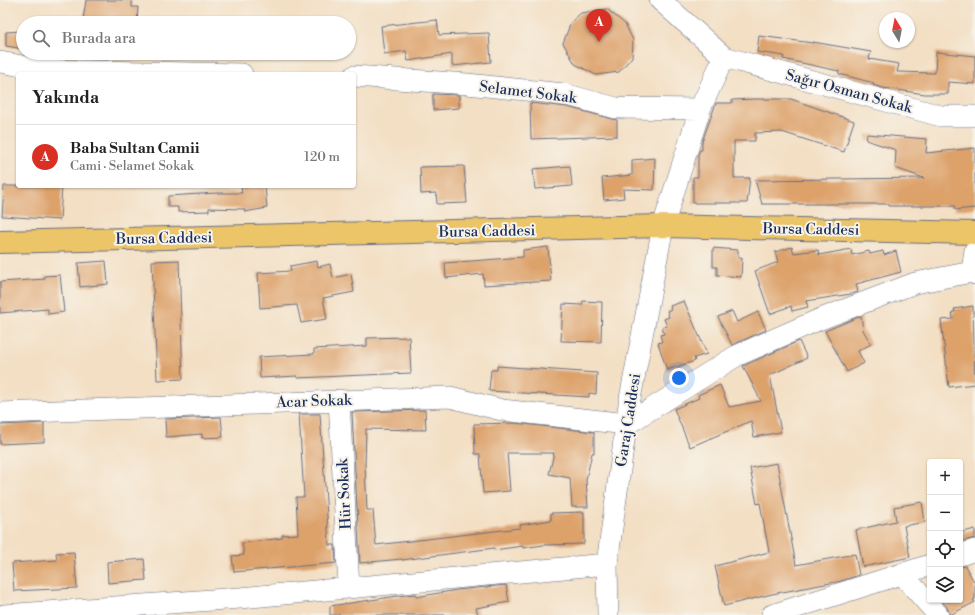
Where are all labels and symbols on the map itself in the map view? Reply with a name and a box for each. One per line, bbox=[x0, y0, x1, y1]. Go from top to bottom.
pin: A bbox=[586, 9, 612, 42]
north arrow bbox=[879, 12, 915, 48]
street label: Sağır Osman Sokak bbox=[783, 65, 915, 118]
street label: Selamet Sokak bbox=[478, 77, 579, 108]
street label: Bursa Caddesi bbox=[761, 219, 860, 240]
street label: Bursa Caddesi bbox=[437, 221, 536, 242]
street label: Bursa Caddesi bbox=[114, 228, 213, 249]
your location bbox=[669, 368, 689, 388]
street label: Garaj Caddesi bbox=[612, 372, 645, 468]
street label: Acar Sokak bbox=[275, 391, 353, 412]
street label: Hür Sokak bbox=[333, 457, 356, 530]

